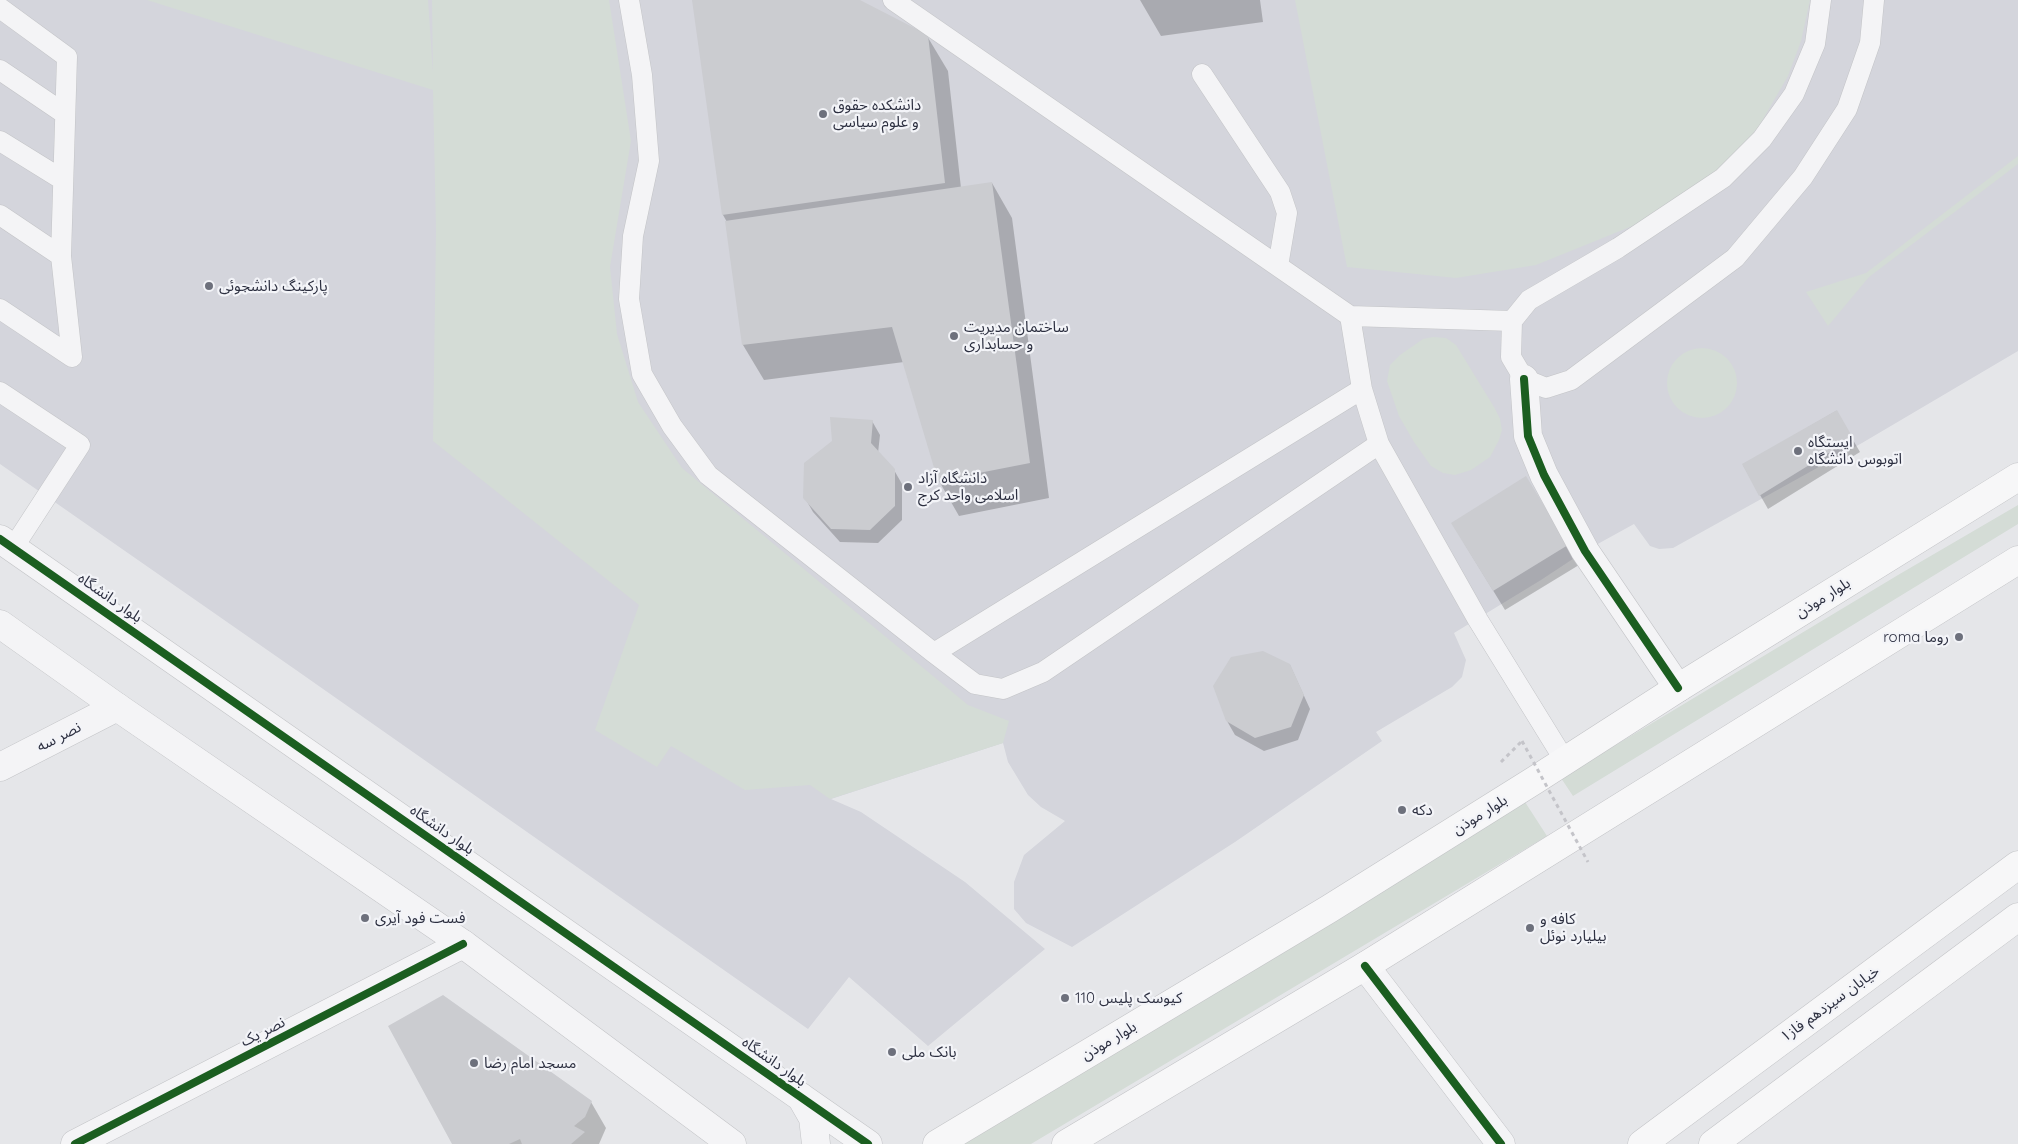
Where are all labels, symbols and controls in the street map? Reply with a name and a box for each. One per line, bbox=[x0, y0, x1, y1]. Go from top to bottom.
place label: دانشکده حقوق و علوم سیاسی bbox=[833, 96, 921, 131]
marker: دانشکده حقوق و علوم سیاسی bbox=[817, 108, 829, 120]
place label: پارکینگ دانشجوئی bbox=[219, 277, 328, 295]
marker: پارکینگ دانشجوئی bbox=[203, 280, 215, 292]
place label: ساختمان مدیریت و حسابداری bbox=[964, 318, 1069, 353]
marker: ساختمان مدیریت و حسابداری bbox=[948, 330, 960, 342]
place label: ایستگاه اتوبوس دانشگاه bbox=[1808, 433, 1902, 468]
marker: ایستگاه اتوبوس دانشگاه bbox=[1792, 445, 1804, 457]
place label: دانشگاه آزاد اسلامی واحد کرج bbox=[918, 469, 1018, 504]
marker: دانشگاه آزاد اسلامی واحد کرج bbox=[902, 481, 914, 493]
street label: بلوار دانشگاه bbox=[74, 569, 146, 627]
street label: بلوار موذن bbox=[1792, 574, 1854, 622]
place label: roma روما bbox=[1883, 628, 1949, 646]
marker: roma روما bbox=[1953, 631, 1965, 643]
street label: نصر سه bbox=[34, 718, 84, 756]
street label: بلوار موذن bbox=[1449, 791, 1511, 839]
street label: بلوار دانشگاه bbox=[406, 801, 478, 859]
place label: دکه bbox=[1412, 801, 1433, 819]
marker: دکه bbox=[1396, 804, 1408, 816]
place label: فست فود آیری bbox=[375, 909, 465, 927]
place label: کافه و بیلیارد نوئل bbox=[1540, 910, 1606, 945]
marker: فست فود آیری bbox=[359, 912, 371, 924]
marker: کافه و بیلیارد نوئل bbox=[1524, 922, 1536, 934]
street label: خیابان سیزدهم فاز۱ bbox=[1777, 962, 1883, 1046]
place label: کیوسک پلیس 110 bbox=[1075, 989, 1182, 1007]
marker: کیوسک پلیس 110 bbox=[1059, 992, 1071, 1004]
street label: نصر یک bbox=[238, 1013, 288, 1051]
street label: بلوار موذن bbox=[1078, 1018, 1140, 1064]
street label: بلوار دانشگاه bbox=[738, 1033, 810, 1091]
place label: بانک ملی bbox=[902, 1043, 957, 1061]
marker: بانک ملی bbox=[886, 1046, 898, 1058]
place label: مسجد امام رضا bbox=[484, 1054, 576, 1072]
marker: مسجد امام رضا bbox=[468, 1057, 480, 1069]

